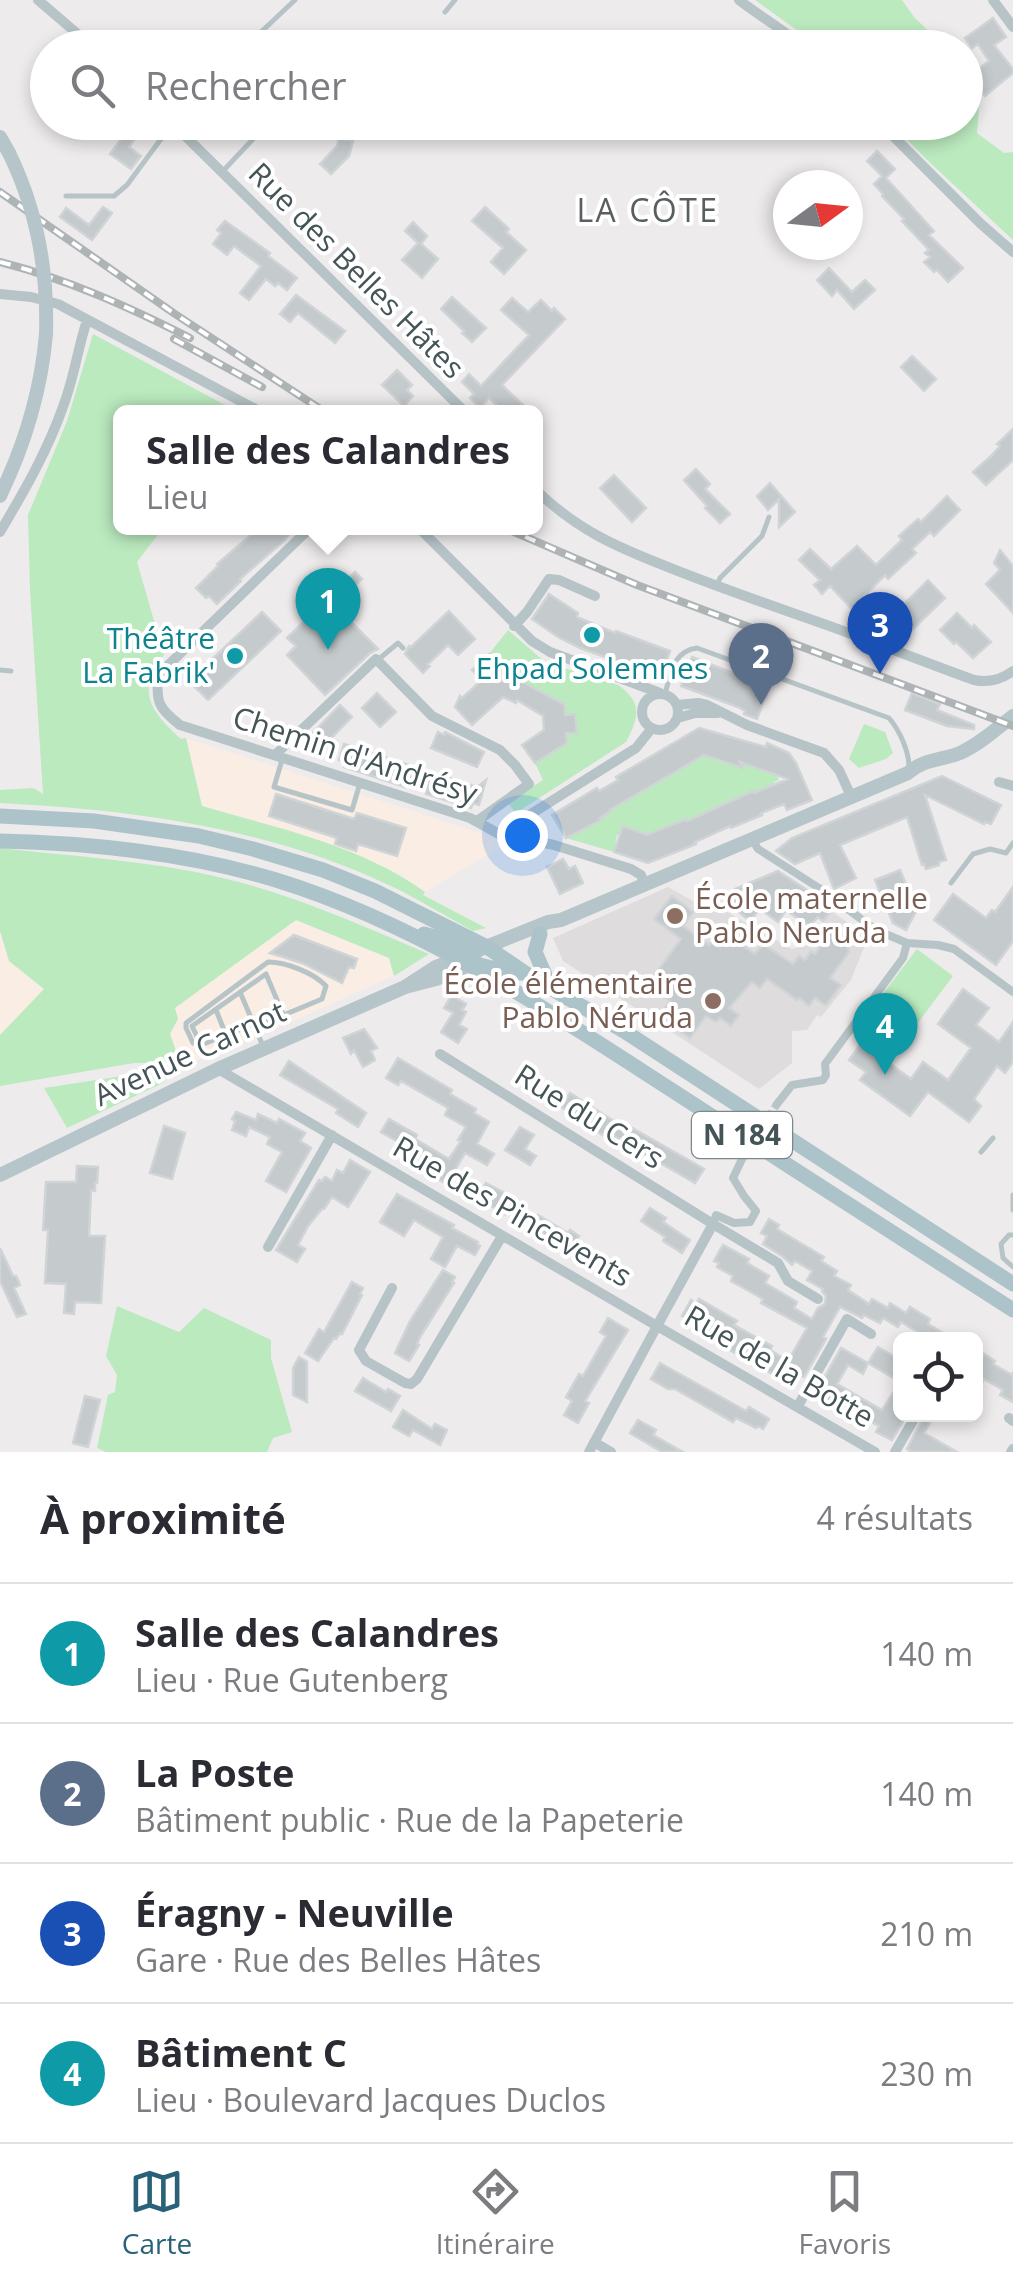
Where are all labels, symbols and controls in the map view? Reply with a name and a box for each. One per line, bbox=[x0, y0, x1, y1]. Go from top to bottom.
search box bbox=[30, 30, 983, 140]
icon: search bbox=[65, 58, 120, 113]
text: Rechercher bbox=[145, 59, 347, 111]
street label: Rue des Belles Hâtes bbox=[240, 153, 474, 387]
north arrow bbox=[773, 170, 863, 260]
district label: LA CÔTE bbox=[576, 188, 720, 231]
popup bbox=[113, 405, 543, 535]
text: Salle des Calandres bbox=[146, 423, 510, 475]
text: Lieu bbox=[146, 475, 208, 518]
pin: 1 bbox=[296, 568, 360, 650]
pin: 3 bbox=[848, 592, 912, 674]
place label: Théâtre La Fabrik' bbox=[82, 617, 215, 692]
pin: 2 bbox=[728, 622, 794, 705]
marker: Ehpad Solemnes bbox=[581, 624, 603, 646]
marker: Théâtre La Fabrik' bbox=[224, 645, 246, 667]
place label: Ehpad Solemnes bbox=[476, 647, 708, 688]
street label: Chemin d'Andrésy bbox=[228, 696, 484, 814]
your location bbox=[497, 810, 548, 861]
place label: École maternelle Pablo Neruda bbox=[695, 877, 928, 952]
marker: École maternelle Pablo Neruda bbox=[664, 905, 686, 927]
place label: École élémentaire Pablo Néruda bbox=[443, 962, 693, 1037]
street label: Avenue Carnot bbox=[87, 990, 292, 1115]
marker: École élémentaire Pablo Néruda bbox=[702, 990, 724, 1012]
pin: 4 bbox=[852, 992, 918, 1075]
street label: Rue du Cers bbox=[508, 1054, 672, 1178]
road number: N 184 bbox=[692, 1112, 792, 1158]
street label: Rue des Pincevents bbox=[386, 1126, 640, 1296]
street label: Rue de la Botte bbox=[678, 1295, 882, 1437]
map controls bbox=[893, 1332, 983, 1422]
button: locate bbox=[893, 1332, 983, 1422]
text: À proximité bbox=[40, 1489, 286, 1546]
text: 4 résultats bbox=[817, 1496, 973, 1539]
text: Salle des Calandres bbox=[135, 1606, 499, 1658]
text: 1 bbox=[63, 1632, 82, 1675]
text: 140 m bbox=[880, 1632, 973, 1675]
text: Lieu · Rue Gutenberg bbox=[135, 1658, 448, 1701]
text: La Poste bbox=[135, 1746, 295, 1798]
text: 2 bbox=[63, 1772, 82, 1815]
text: 140 m bbox=[880, 1772, 973, 1815]
text: Bâtiment public · Rue de la Papeterie bbox=[135, 1798, 684, 1841]
text: Éragny - Neuville bbox=[135, 1886, 454, 1938]
text: 3 bbox=[63, 1912, 82, 1955]
text: 210 m bbox=[880, 1912, 973, 1955]
text: Gare · Rue des Belles Hâtes bbox=[135, 1938, 541, 1981]
text: Bâtiment C bbox=[135, 2026, 347, 2078]
text: 4 bbox=[63, 2052, 82, 2095]
text: 230 m bbox=[880, 2052, 973, 2095]
text: Lieu · Boulevard Jacques Duclos bbox=[135, 2078, 606, 2121]
tab: Carte bbox=[122, 2164, 192, 2262]
tab: Itinéraire bbox=[436, 2164, 555, 2262]
tab: Favoris bbox=[798, 2164, 891, 2262]

